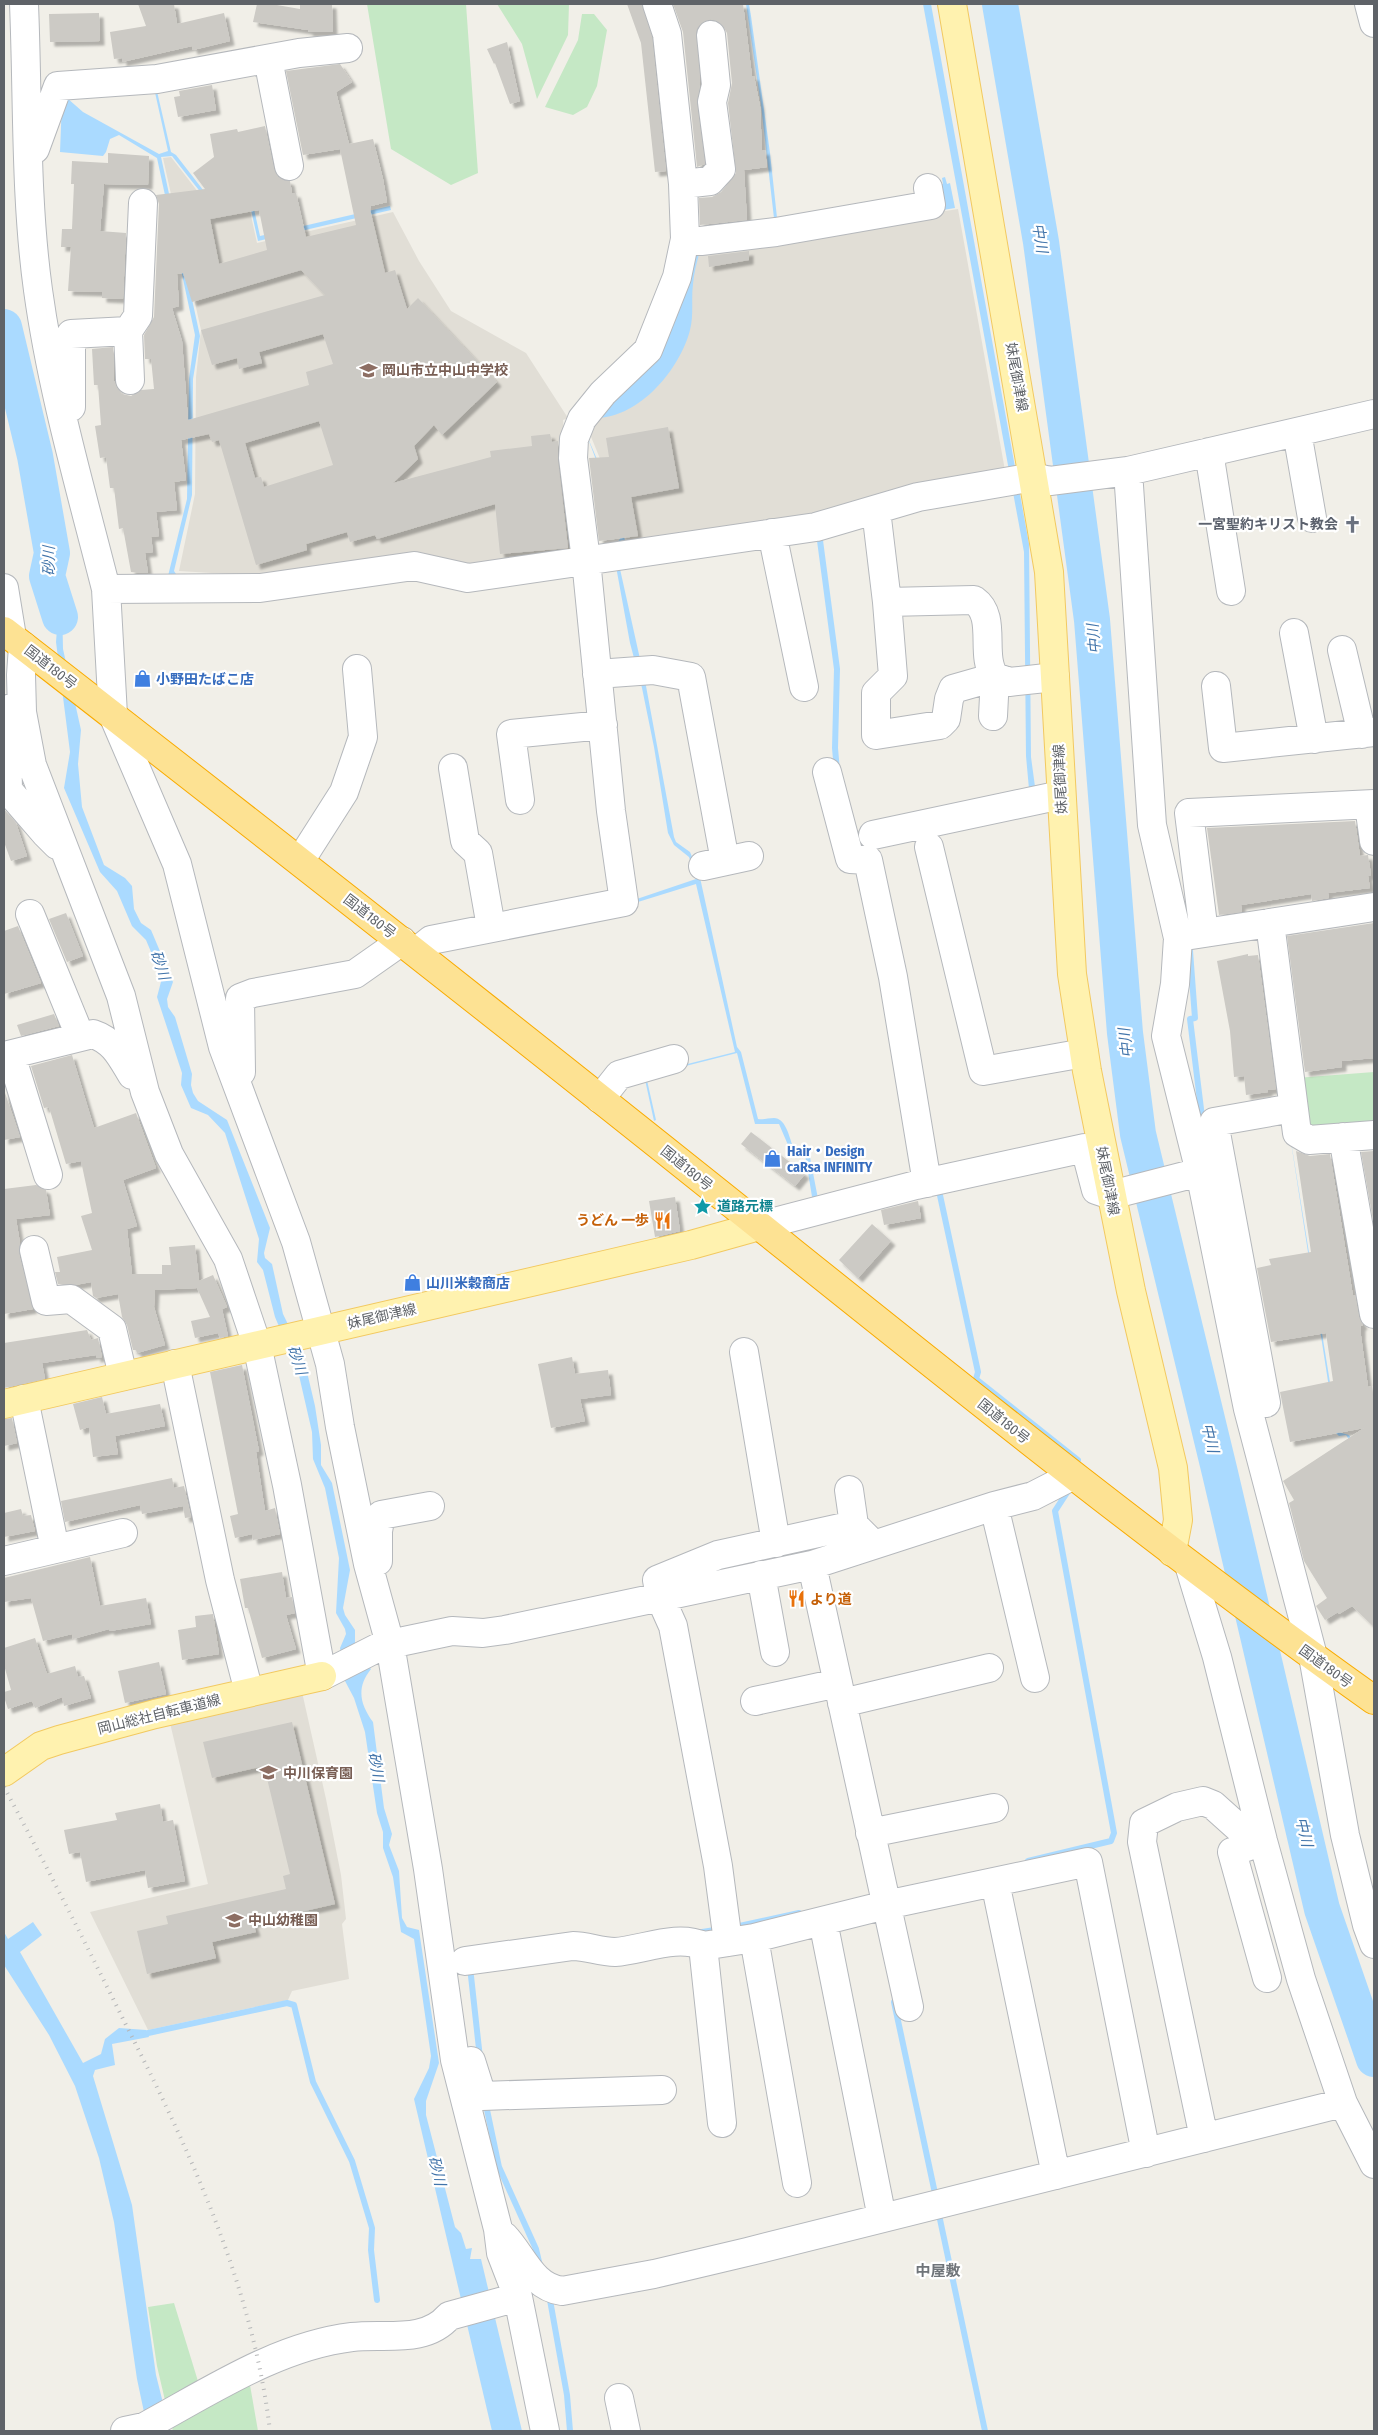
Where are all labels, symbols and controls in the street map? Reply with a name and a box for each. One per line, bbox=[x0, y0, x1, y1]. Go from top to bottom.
water label: 中川 bbox=[1029, 222, 1052, 256]
street label: 妹尾御津線 bbox=[1002, 341, 1031, 413]
school or university icon: 岡山市立中山中学校 bbox=[358, 360, 378, 380]
place label: 岡山市立中山中学校 bbox=[382, 362, 508, 379]
church icon: 一宮聖約キリスト教会 bbox=[1342, 514, 1362, 534]
place label: 一宮聖約キリスト教会 bbox=[1198, 516, 1338, 533]
water label: 砂川 bbox=[40, 544, 58, 576]
water label: 中川 bbox=[1084, 621, 1104, 655]
street label: 国道180号 bbox=[21, 642, 80, 693]
shop icon: 小野田たばこ店 bbox=[132, 669, 152, 689]
place label: 小野田たばこ店 bbox=[156, 671, 254, 688]
street label: 妹尾御津線 bbox=[1050, 744, 1071, 814]
street label: 国道180号 bbox=[340, 891, 399, 942]
water label: 砂川 bbox=[147, 948, 174, 984]
water label: 中川 bbox=[1115, 1025, 1137, 1059]
street label: 国道180号 bbox=[657, 1142, 716, 1194]
place label: Hair・Design caRsa INFINITY bbox=[787, 1143, 873, 1176]
street label: 妹尾御津線 bbox=[1092, 1145, 1123, 1217]
shop icon: Hair・Design caRsa INFINITY bbox=[763, 1149, 783, 1169]
place icon: 道路元標 bbox=[693, 1196, 713, 1216]
place label: 道路元標 bbox=[717, 1198, 773, 1215]
restaurant icon: うどん 一歩 bbox=[653, 1210, 673, 1230]
place label: うどん 一歩 bbox=[576, 1212, 649, 1229]
shop icon: 山川米穀商店 bbox=[402, 1273, 422, 1293]
place label: 山川米穀商店 bbox=[426, 1275, 510, 1292]
street label: 妹尾御津線 bbox=[346, 1300, 418, 1333]
water label: 砂川 bbox=[284, 1343, 311, 1379]
street label: 国道180号 bbox=[974, 1395, 1033, 1447]
water label: 中川 bbox=[1198, 1421, 1223, 1457]
restaurant icon: より道 bbox=[786, 1589, 806, 1609]
place label: より道 bbox=[810, 1591, 852, 1608]
street label: 国道180号 bbox=[1296, 1641, 1356, 1691]
street label: 岡山総社自転車道線 bbox=[96, 1691, 222, 1738]
water label: 砂川 bbox=[365, 1751, 388, 1785]
school or university icon: 中川保育園 bbox=[259, 1763, 279, 1783]
place label: 中川保育園 bbox=[283, 1765, 353, 1782]
water label: 中川 bbox=[1292, 1815, 1317, 1851]
school or university icon: 中山幼稚園 bbox=[224, 1910, 244, 1930]
place label: 中山幼稚園 bbox=[248, 1912, 318, 1929]
water label: 砂川 bbox=[425, 2154, 450, 2190]
district label: 中屋敷 bbox=[915, 2262, 961, 2280]

